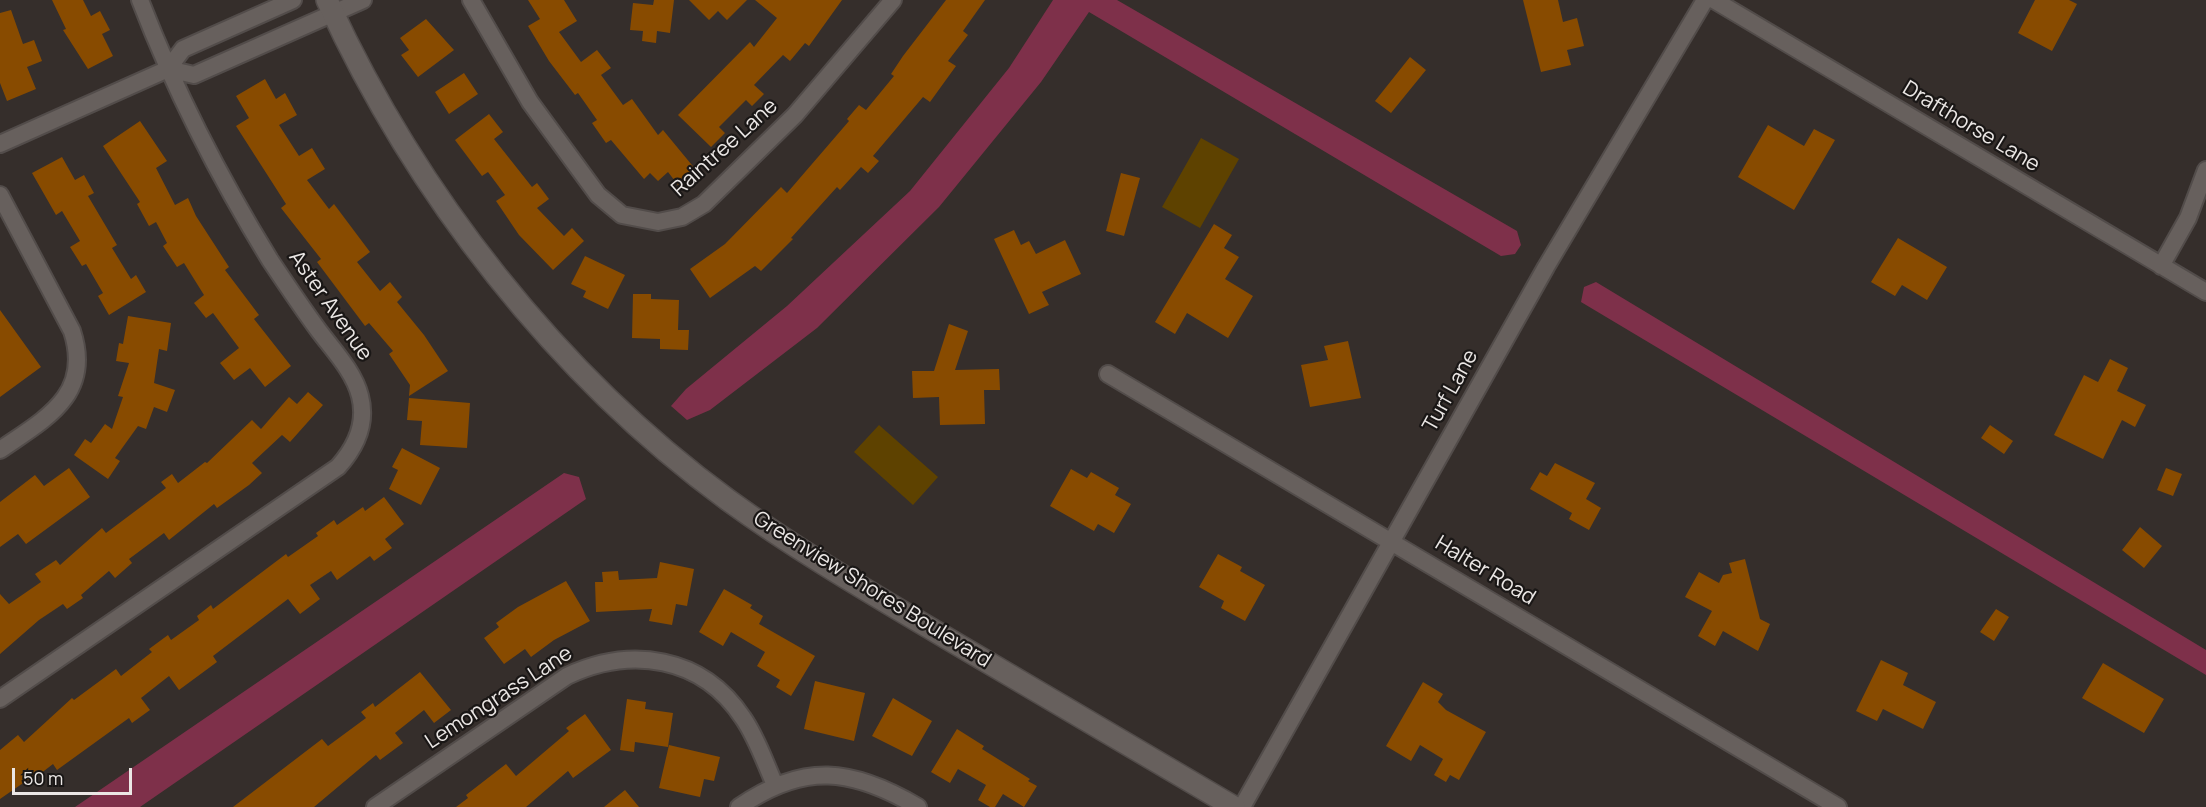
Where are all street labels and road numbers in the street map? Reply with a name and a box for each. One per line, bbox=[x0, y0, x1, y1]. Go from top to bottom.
street label: Drafthorse Lane bbox=[1898, 76, 2044, 178]
street label: Raintree Lane bbox=[667, 94, 783, 202]
street label: Aster Avenue bbox=[283, 246, 377, 366]
street label: Turf Lane bbox=[1418, 345, 1484, 437]
street label: Greenview Shores Boulevard bbox=[749, 506, 995, 674]
street label: Halter Road bbox=[1430, 531, 1540, 611]
street label: Lemongrass Lane bbox=[421, 641, 577, 755]

